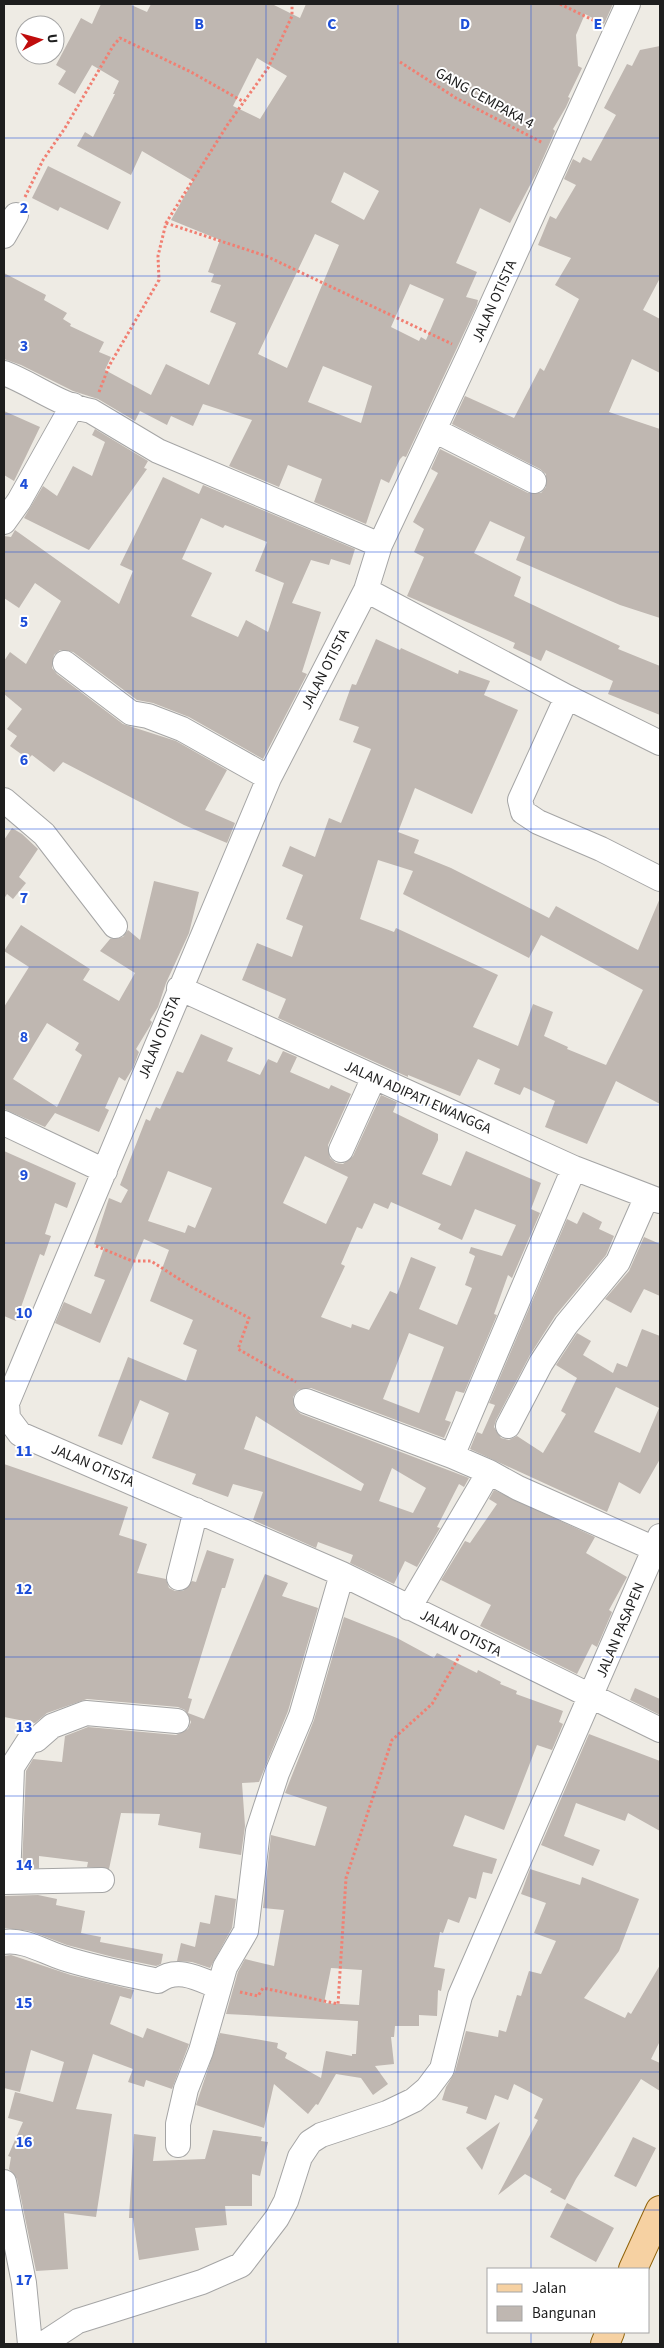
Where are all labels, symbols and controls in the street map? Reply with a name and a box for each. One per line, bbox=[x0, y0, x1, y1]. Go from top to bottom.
text: B bbox=[194, 13, 204, 35]
text: C bbox=[327, 13, 337, 35]
text: D bbox=[460, 13, 470, 35]
text: E bbox=[594, 13, 602, 35]
north arrow bbox=[15, 15, 65, 65]
text: U bbox=[42, 33, 62, 44]
street label: GANG CEMPAKA 4 bbox=[432, 63, 538, 134]
text: 2 bbox=[20, 197, 28, 219]
street label: JALAN OTISTA bbox=[467, 256, 522, 346]
text: 3 bbox=[20, 335, 28, 357]
text: 4 bbox=[20, 473, 29, 495]
text: 5 bbox=[20, 611, 28, 633]
street label: JALAN OTISTA bbox=[296, 624, 355, 713]
text: 6 bbox=[20, 749, 28, 771]
text: 7 bbox=[20, 887, 28, 909]
street label: JALAN OTISTA bbox=[133, 991, 186, 1082]
text: 8 bbox=[20, 1026, 28, 1048]
street label: JALAN ADIPATI EWANGGA bbox=[341, 1056, 496, 1140]
text: 9 bbox=[20, 1164, 28, 1186]
text: 10 bbox=[16, 1302, 32, 1324]
street label: JALAN OTISTA bbox=[48, 1439, 138, 1493]
text: 11 bbox=[16, 1440, 32, 1462]
text: 12 bbox=[16, 1578, 32, 1600]
street label: JALAN PASAPEN bbox=[591, 1579, 650, 1681]
street label: JALAN OTISTA bbox=[416, 1605, 506, 1663]
text: 13 bbox=[16, 1716, 32, 1738]
text: 14 bbox=[16, 1854, 33, 1876]
text: 15 bbox=[16, 1992, 32, 2014]
text: 16 bbox=[16, 2131, 32, 2153]
legend bbox=[487, 2268, 649, 2333]
text: 17 bbox=[16, 2269, 32, 2291]
text: Jalan bbox=[532, 2278, 566, 2299]
text: Bangunan bbox=[532, 2303, 596, 2324]

